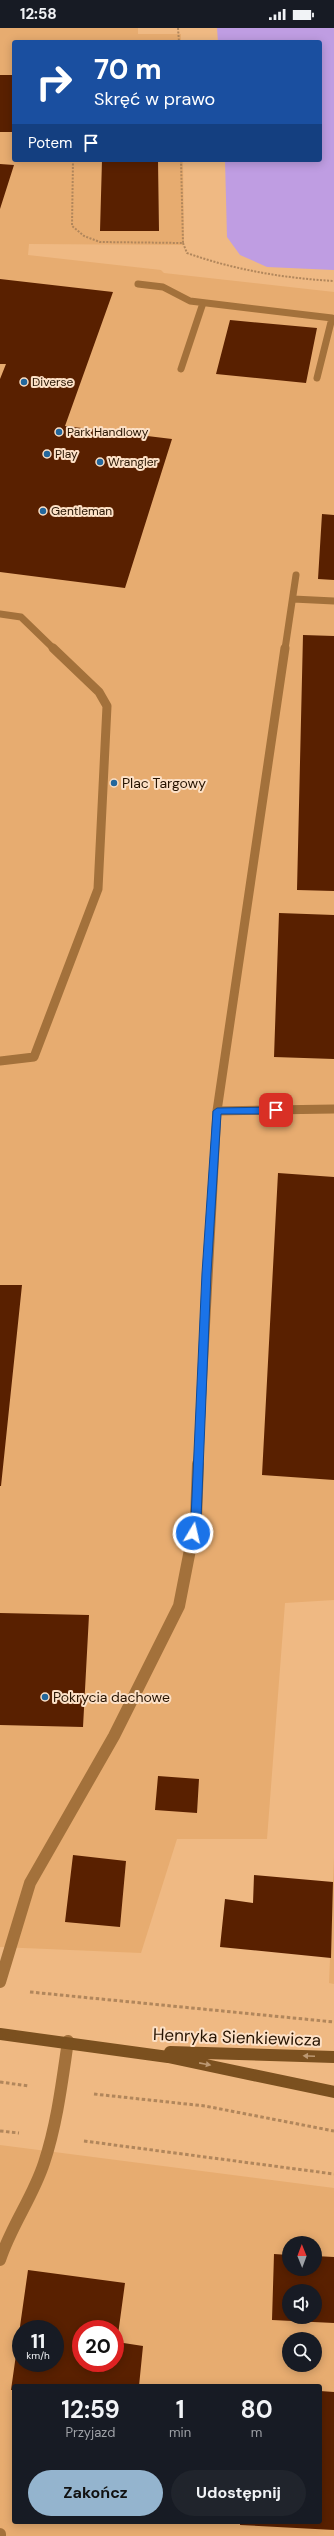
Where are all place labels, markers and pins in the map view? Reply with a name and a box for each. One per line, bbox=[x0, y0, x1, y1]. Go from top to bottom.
place label: Diverse bbox=[32, 374, 73, 390]
marker: Diverse bbox=[19, 377, 29, 387]
place label: Park Handlowy bbox=[67, 424, 149, 440]
marker: Park Handlowy bbox=[54, 427, 64, 437]
place label: Play bbox=[55, 446, 78, 462]
marker: Play bbox=[42, 449, 52, 459]
place label: Wrangler bbox=[108, 454, 158, 470]
marker: Wrangler bbox=[95, 457, 105, 467]
place label: Gentleman bbox=[51, 503, 112, 519]
marker: Gentleman bbox=[38, 506, 48, 516]
place label: Plac Targowy bbox=[122, 774, 206, 792]
marker: Plac Targowy bbox=[109, 778, 119, 788]
pin bbox=[259, 1093, 293, 1127]
place label: Pokrycia dachowe bbox=[53, 1688, 170, 1706]
marker: Pokrycia dachowe bbox=[40, 1692, 50, 1702]

